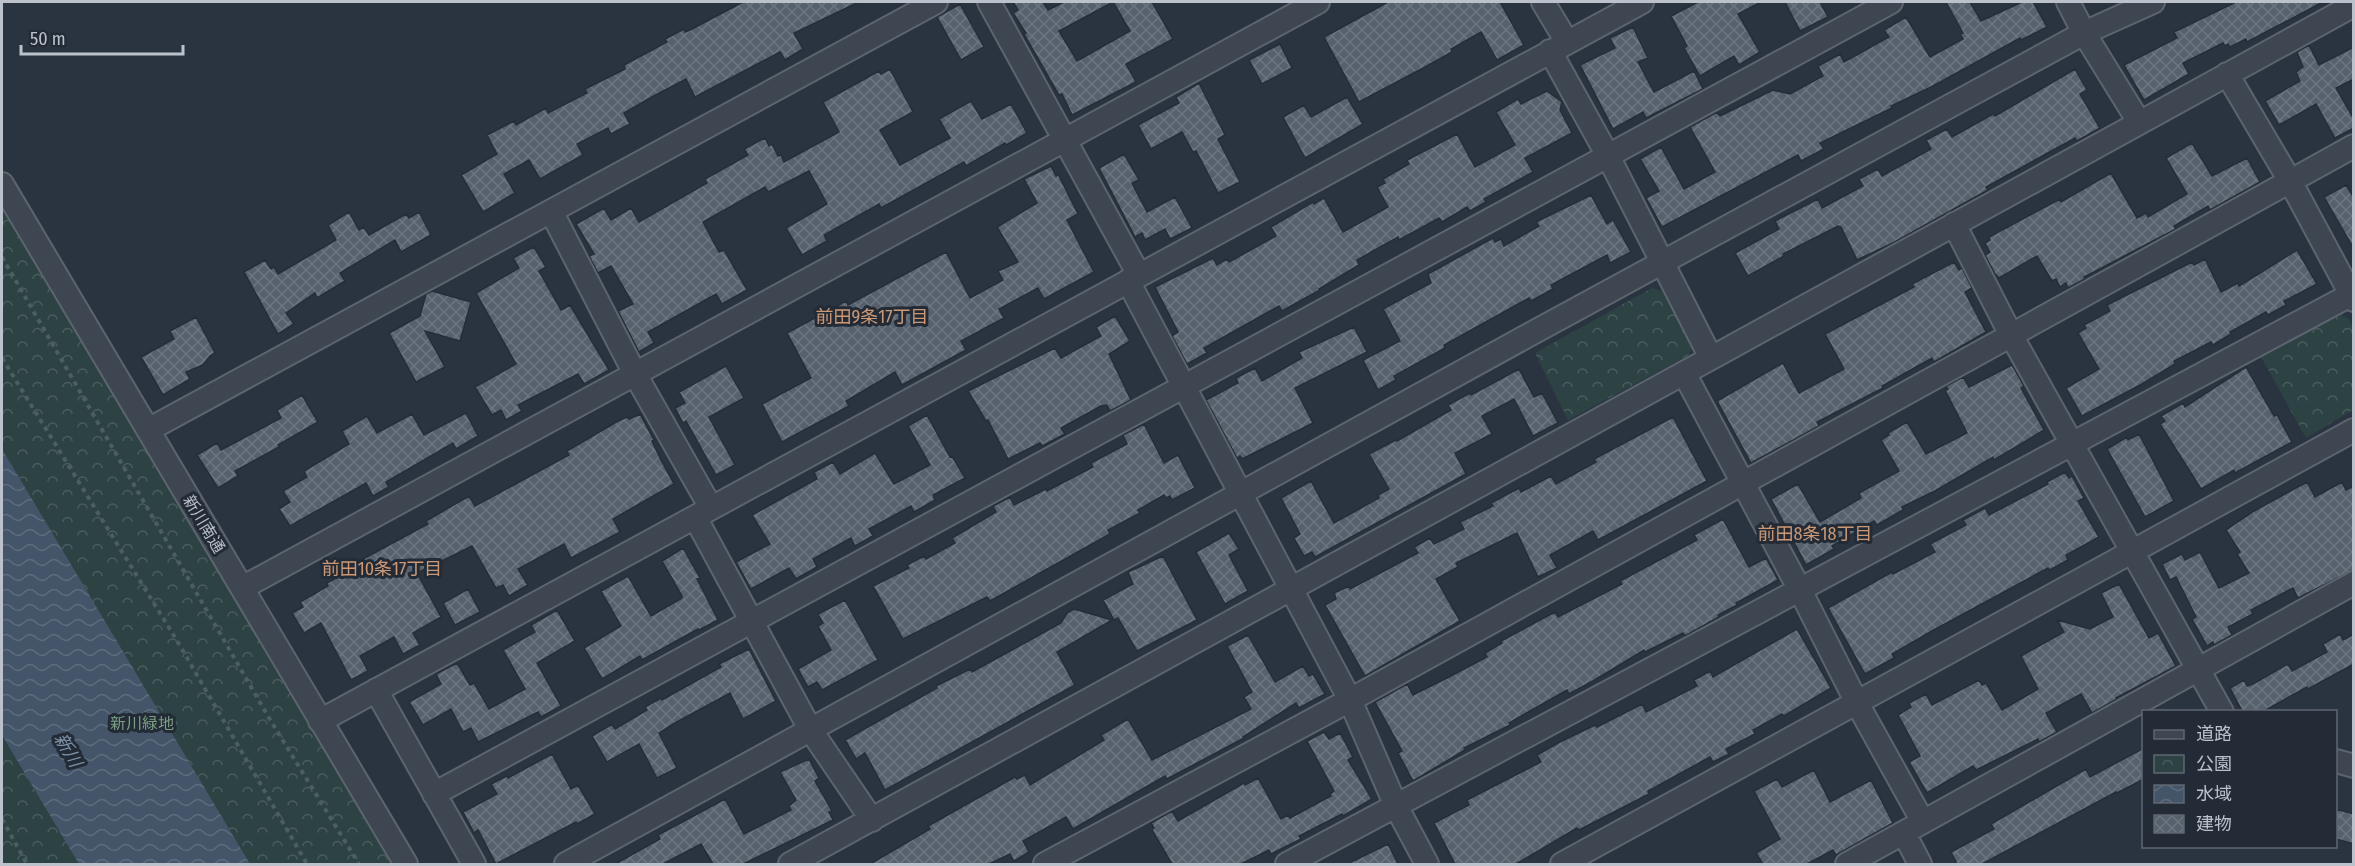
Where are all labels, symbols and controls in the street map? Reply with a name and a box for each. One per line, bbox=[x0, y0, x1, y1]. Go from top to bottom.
scale bar bbox=[21, 18, 183, 56]
text: 50 m bbox=[30, 28, 66, 50]
district label: 前田9条17丁目 bbox=[815, 306, 929, 328]
street label: 新川南通 bbox=[179, 492, 229, 556]
district label: 前田8条18丁目 bbox=[1757, 523, 1873, 545]
district label: 前田10条17丁目 bbox=[322, 558, 442, 580]
legend bbox=[2142, 710, 2337, 848]
park label: 新川緑地 bbox=[110, 714, 174, 733]
text: 道路 bbox=[2196, 723, 2232, 745]
water label: 新川 bbox=[49, 729, 88, 773]
text: 公園 bbox=[2196, 753, 2232, 775]
text: 水域 bbox=[2196, 783, 2232, 805]
text: 建物 bbox=[2196, 813, 2232, 835]

